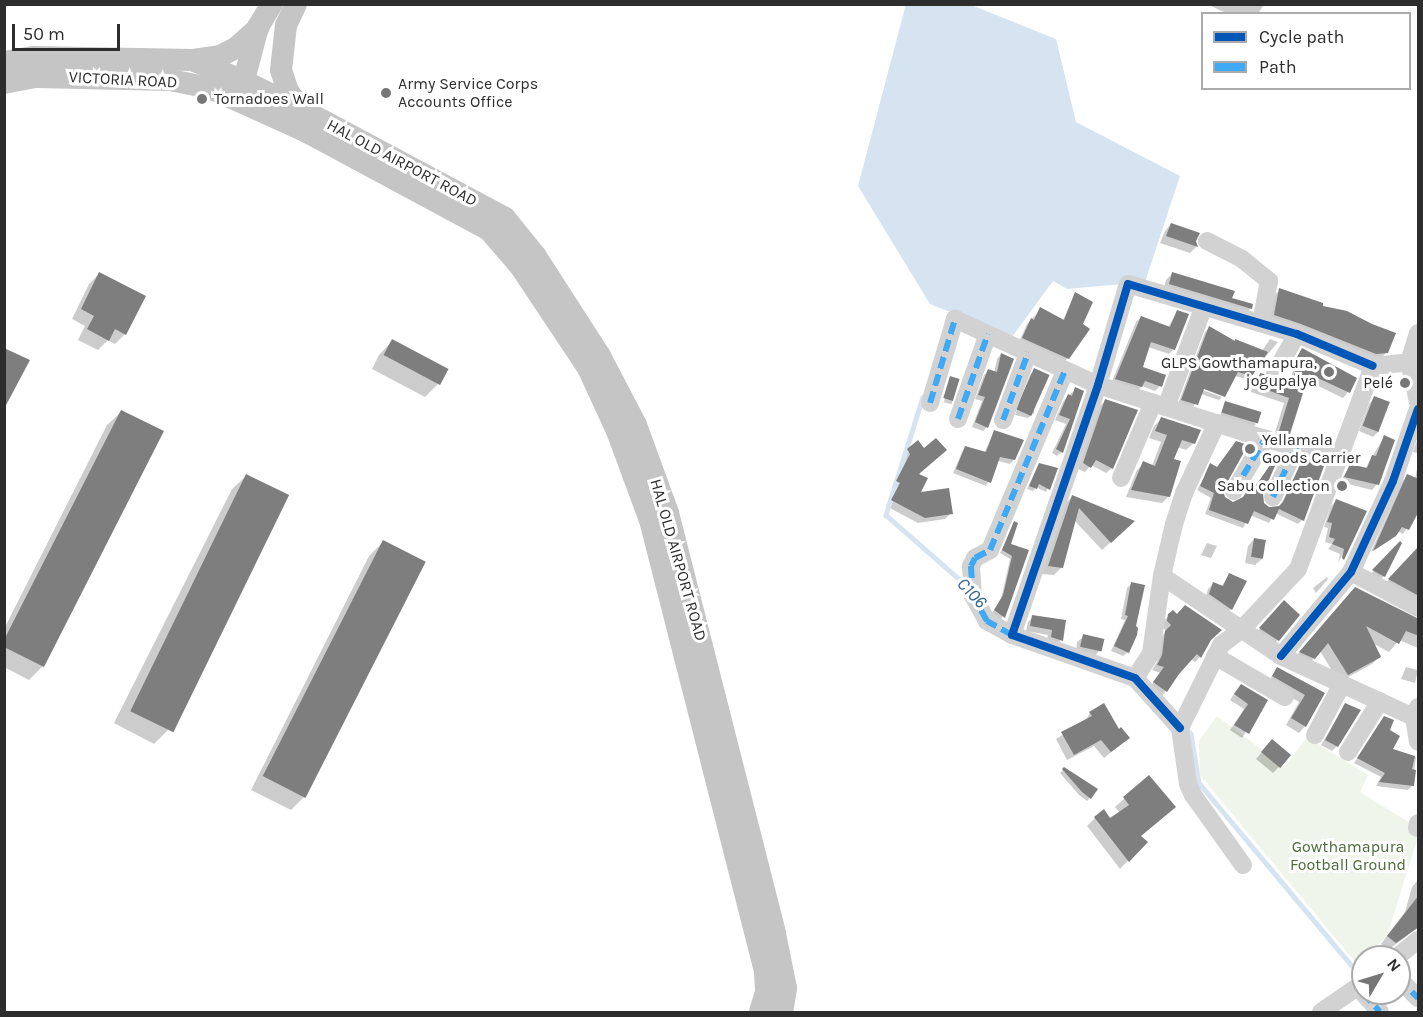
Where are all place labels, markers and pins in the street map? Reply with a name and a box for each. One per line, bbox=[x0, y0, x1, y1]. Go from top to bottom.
place label: Army Service Corps Accounts Office bbox=[398, 74, 538, 112]
marker: Army Service Corps Accounts Office bbox=[379, 86, 393, 100]
place label: Tornadoes Wall bbox=[214, 89, 324, 109]
marker: Tornadoes Wall bbox=[195, 92, 209, 106]
place label: GLPS Gowthamapura, jogupalya bbox=[1161, 353, 1317, 391]
marker: GLPS Gowthamapura, jogupalya bbox=[1322, 365, 1336, 379]
place label: Pelé bbox=[1363, 373, 1393, 393]
marker: Pelé bbox=[1398, 376, 1412, 390]
place label: Yellamala Goods Carrier bbox=[1262, 430, 1360, 468]
marker: Yellamala Goods Carrier bbox=[1243, 442, 1257, 456]
place label: Sabu collection bbox=[1217, 476, 1330, 496]
marker: Sabu collection bbox=[1335, 479, 1349, 493]

